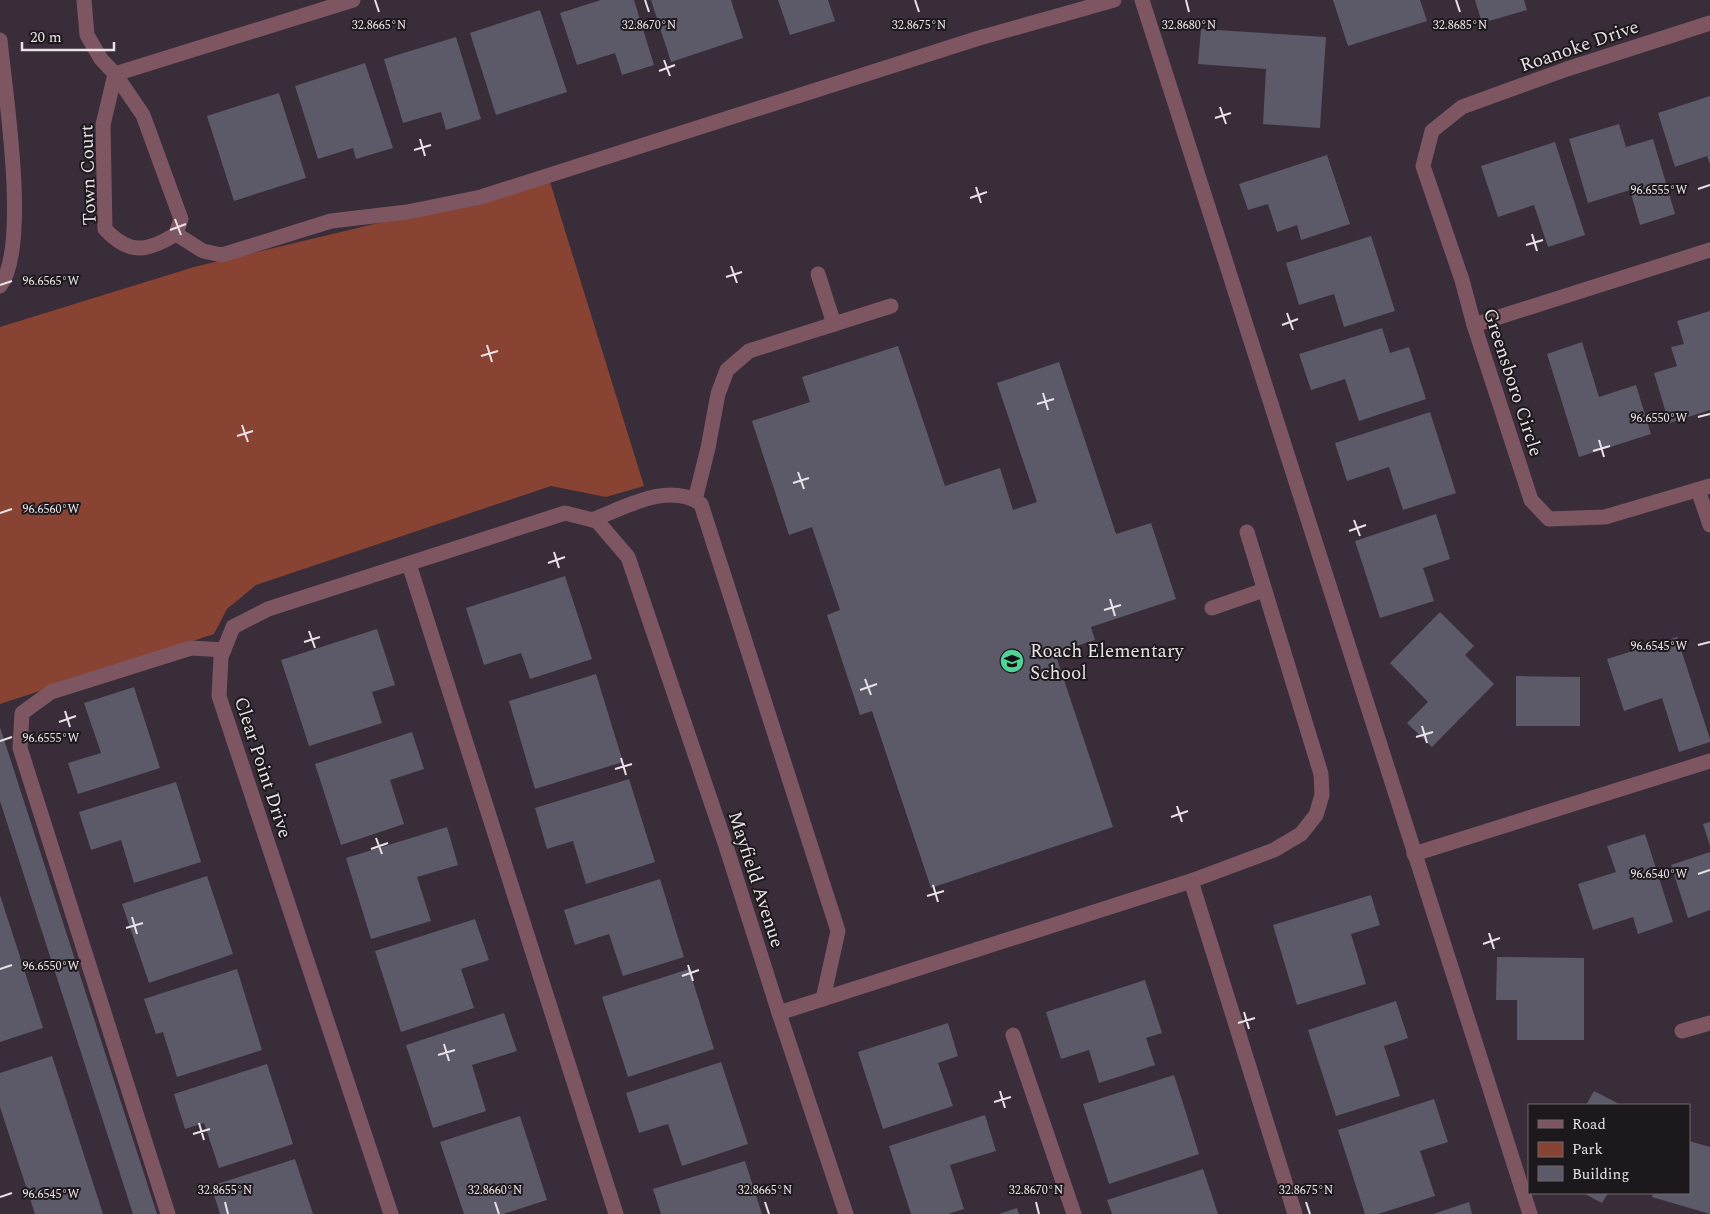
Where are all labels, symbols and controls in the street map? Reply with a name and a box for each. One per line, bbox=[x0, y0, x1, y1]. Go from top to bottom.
street label: Roanoke Drive bbox=[1516, 12, 1643, 80]
text: 32.8665°N bbox=[352, 16, 406, 35]
text: 32.8670°N bbox=[622, 16, 676, 35]
text: 32.8675°N bbox=[892, 16, 946, 35]
text: 32.8680°N bbox=[1162, 16, 1216, 35]
text: 32.8685°N bbox=[1433, 16, 1487, 35]
scale bar bbox=[22, 20, 115, 52]
text: 20 m bbox=[30, 26, 62, 49]
street label: Town Court bbox=[72, 124, 105, 226]
text: 96.6555°W bbox=[1631, 181, 1688, 200]
text: 96.6565°W bbox=[23, 272, 80, 291]
street label: Greensboro Circle bbox=[1475, 305, 1550, 460]
text: 96.6550°W bbox=[1631, 409, 1688, 428]
text: 96.6560°W bbox=[23, 500, 80, 519]
place label: Roach Elementary School bbox=[1030, 637, 1184, 688]
text: 96.6545°W bbox=[1631, 637, 1688, 656]
school or university icon: Roach Elementary School bbox=[999, 648, 1025, 674]
street label: Clear Point Drive bbox=[226, 693, 299, 842]
text: 96.6555°W bbox=[23, 729, 80, 748]
street label: Mayfield Avenue bbox=[720, 808, 791, 951]
text: 96.6540°W bbox=[1631, 865, 1688, 884]
text: 96.6550°W bbox=[23, 957, 80, 976]
legend bbox=[1528, 1104, 1690, 1194]
text: Road bbox=[1572, 1113, 1606, 1136]
text: Park bbox=[1572, 1138, 1603, 1161]
text: Building bbox=[1572, 1163, 1629, 1186]
text: 32.8655°N bbox=[198, 1181, 252, 1200]
text: 32.8660°N bbox=[468, 1181, 522, 1200]
text: 32.8665°N bbox=[738, 1181, 792, 1200]
text: 32.8670°N bbox=[1009, 1181, 1063, 1200]
text: 32.8675°N bbox=[1279, 1181, 1333, 1200]
text: 96.6545°W bbox=[23, 1185, 80, 1204]

